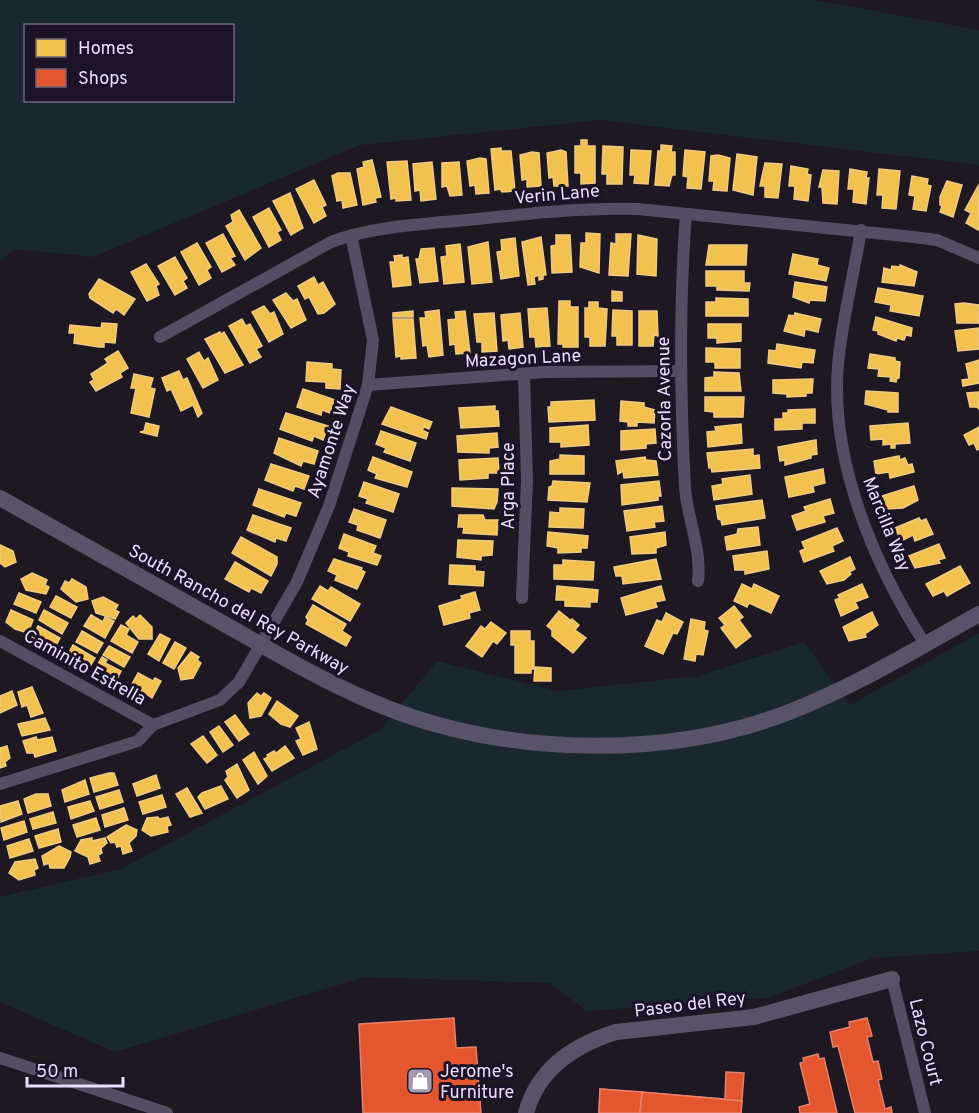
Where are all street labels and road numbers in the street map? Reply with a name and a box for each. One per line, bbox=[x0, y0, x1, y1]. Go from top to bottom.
street label: Verin Lane bbox=[513, 180, 601, 211]
street label: Cazorla Avenue bbox=[653, 336, 678, 462]
street label: Mazagon Lane bbox=[464, 345, 582, 374]
street label: Ayamonte Way bbox=[303, 381, 362, 502]
street label: Arga Place bbox=[498, 442, 521, 530]
street label: Marcilla Way bbox=[856, 474, 915, 575]
street label: South Rancho del Rey Parkway bbox=[124, 540, 353, 681]
street label: Caminito Estrella bbox=[19, 625, 150, 712]
street label: Paseo del Rey bbox=[633, 987, 747, 1024]
street label: Lazo Court bbox=[903, 996, 946, 1088]

